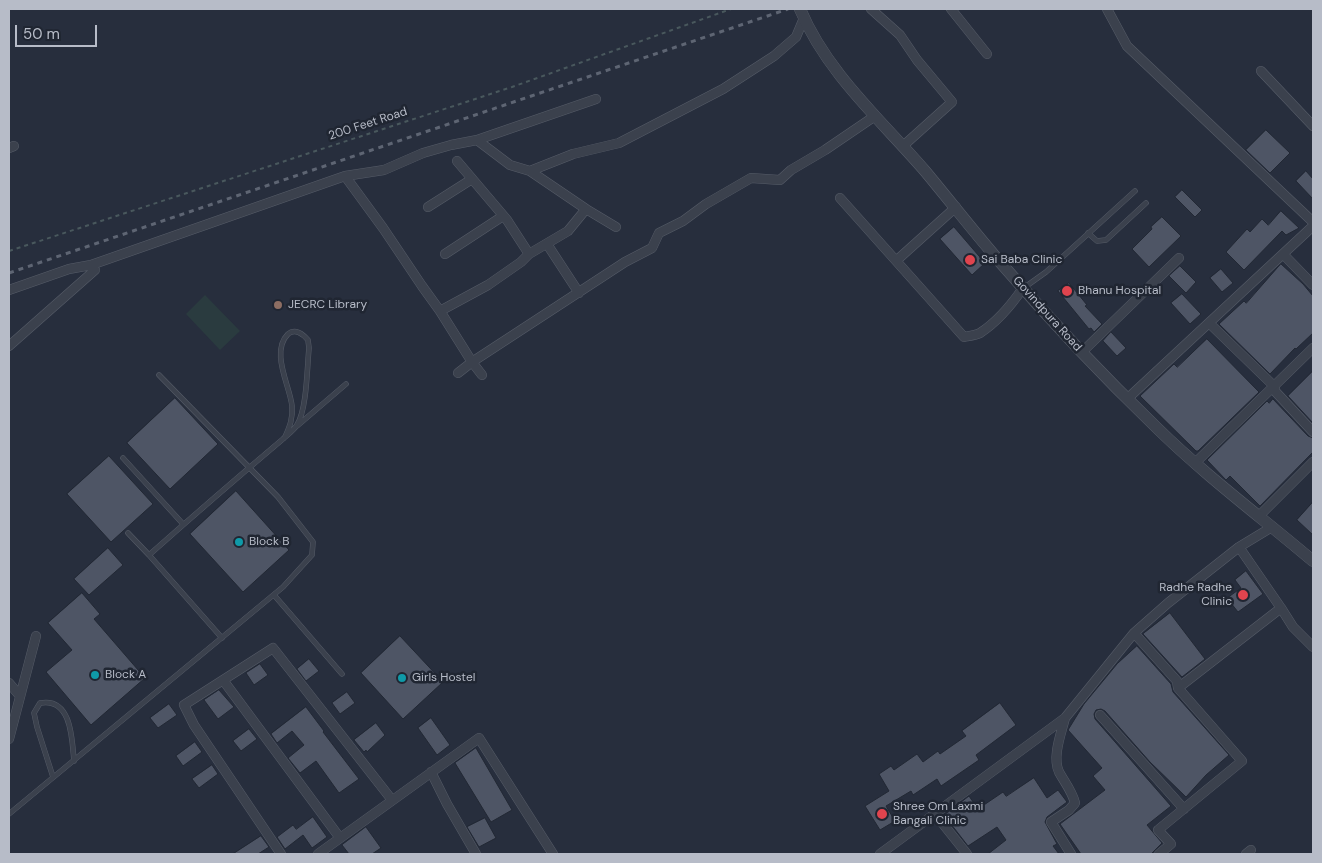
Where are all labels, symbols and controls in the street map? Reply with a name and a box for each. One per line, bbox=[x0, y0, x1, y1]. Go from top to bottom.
scale bar bbox=[18, 15, 100, 47]
text: 50 m bbox=[23, 24, 60, 44]
street label: 200 Feet Road bbox=[327, 105, 409, 143]
marker: Sai Baba Clinic bbox=[963, 253, 977, 267]
place label: Sai Baba Clinic bbox=[981, 253, 1062, 267]
street label: Govindpura Road bbox=[1010, 274, 1084, 354]
marker: Bhanu Hospital bbox=[1060, 284, 1074, 298]
place label: Bhanu Hospital bbox=[1078, 284, 1161, 298]
place label: JECRC Library bbox=[288, 298, 367, 312]
marker: JECRC Library bbox=[272, 299, 284, 311]
place label: Block B bbox=[249, 535, 289, 549]
marker: Block B bbox=[233, 536, 245, 548]
place label: Radhe Radhe Clinic bbox=[1159, 581, 1232, 609]
marker: Radhe Radhe Clinic bbox=[1236, 588, 1250, 602]
place label: Block A bbox=[105, 668, 146, 682]
marker: Block A bbox=[89, 669, 101, 681]
place label: Girls Hostel bbox=[412, 671, 475, 685]
marker: Girls Hostel bbox=[396, 672, 408, 684]
place label: Shree Om Laxmi Bangali Clinic bbox=[893, 800, 983, 828]
marker: Shree Om Laxmi Bangali Clinic bbox=[875, 807, 889, 821]

